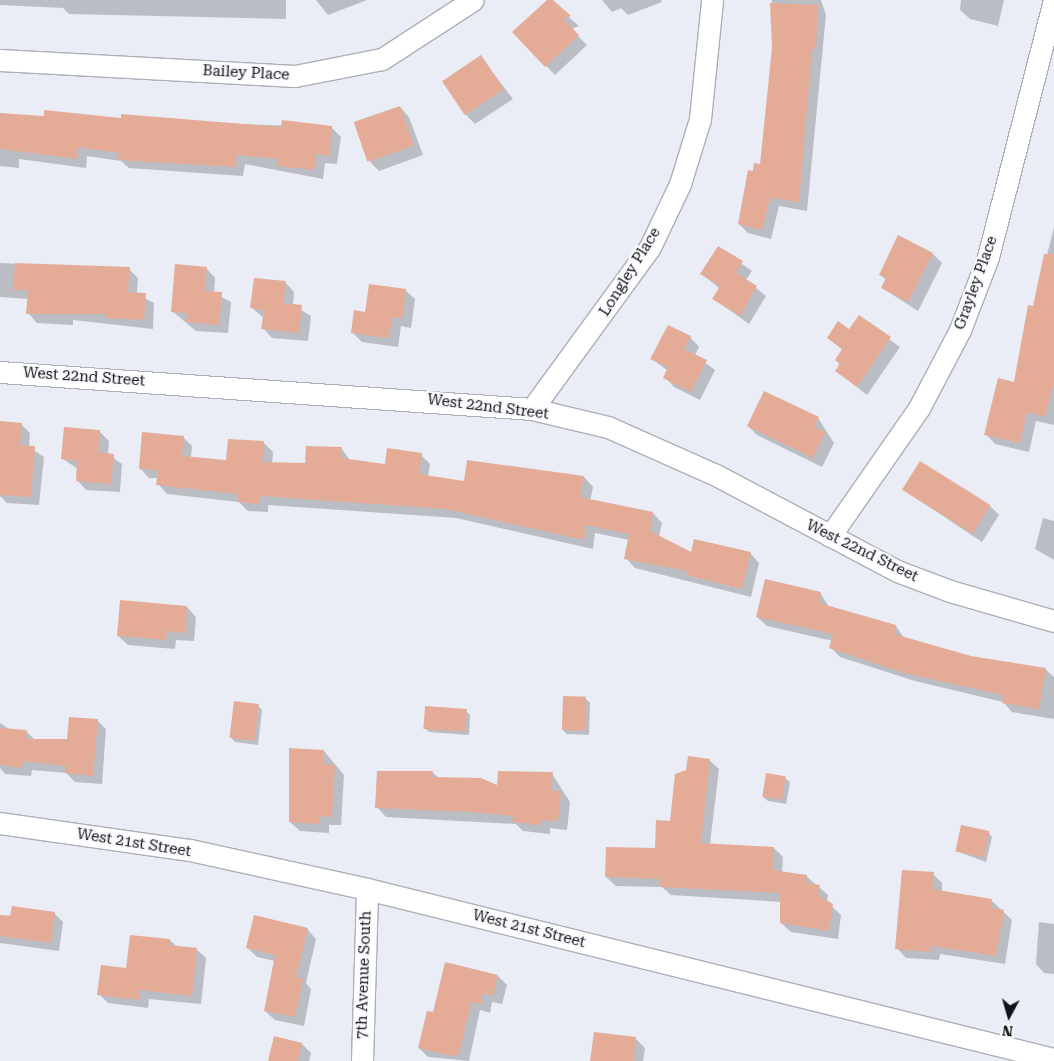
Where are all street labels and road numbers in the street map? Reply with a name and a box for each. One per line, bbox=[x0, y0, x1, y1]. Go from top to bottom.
street label: Bailey Place bbox=[202, 62, 290, 84]
street label: Longley Place bbox=[596, 224, 664, 320]
street label: Grayley Place bbox=[951, 234, 1001, 332]
street label: West 22nd Street bbox=[22, 364, 146, 390]
street label: West 22nd Street bbox=[426, 391, 550, 423]
street label: West 22nd Street bbox=[803, 516, 921, 586]
street label: West 21st Street bbox=[75, 825, 193, 861]
street label: West 21st Street bbox=[471, 906, 587, 952]
street label: 7th Avenue South bbox=[353, 910, 375, 1040]

